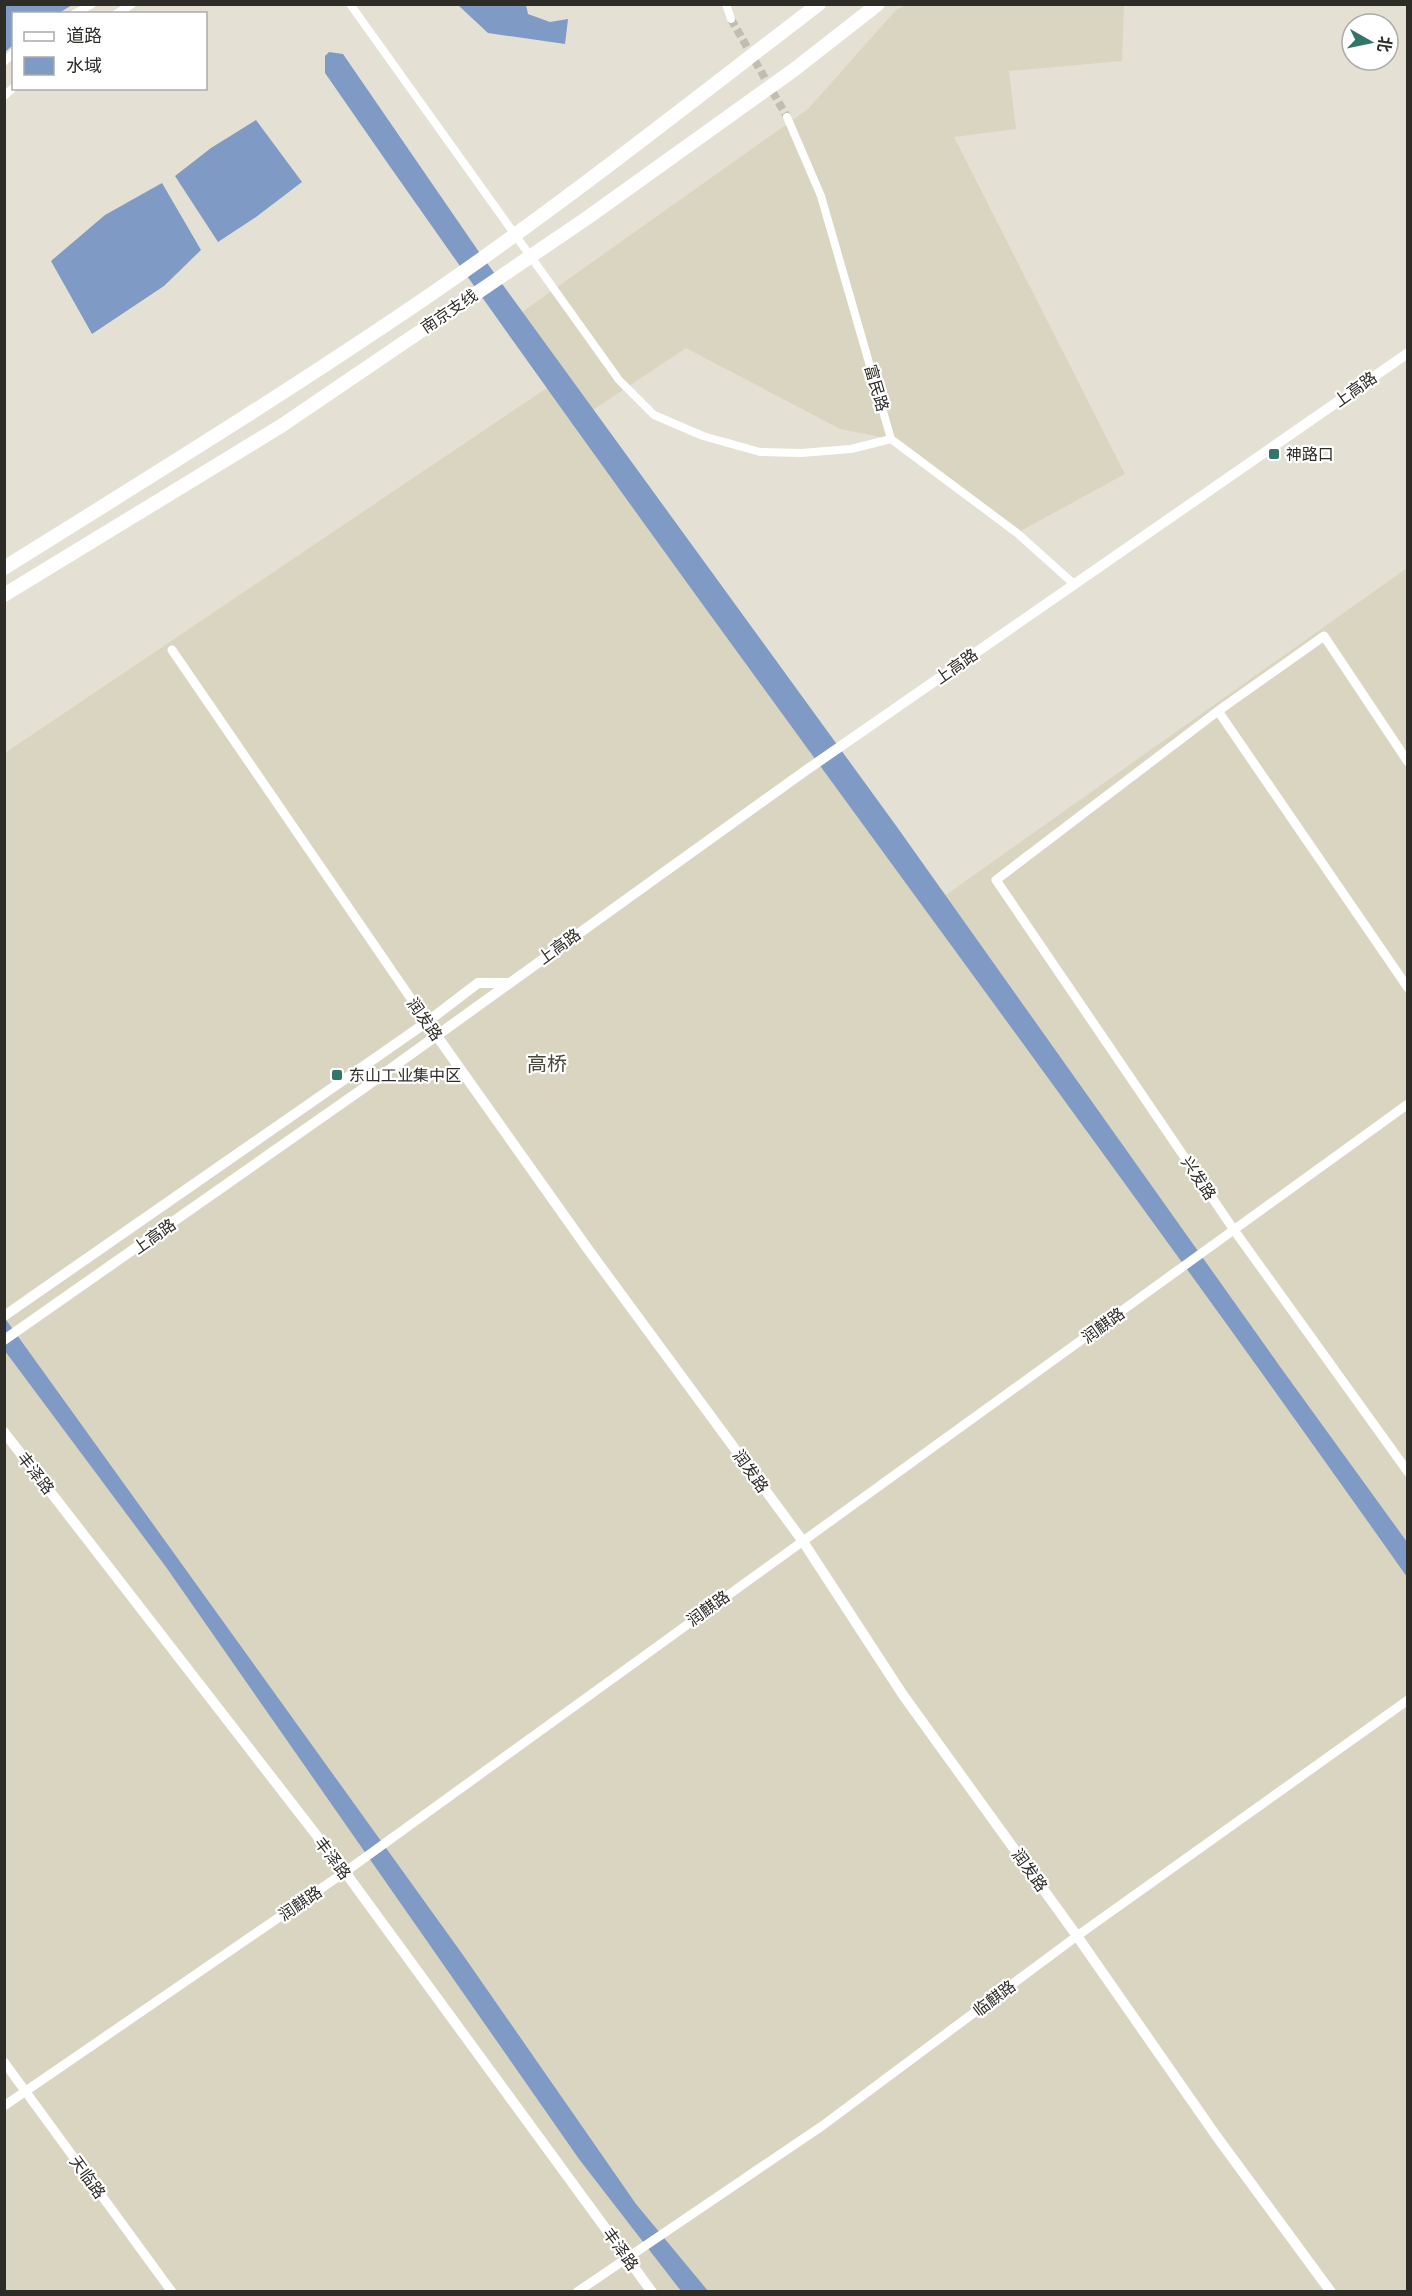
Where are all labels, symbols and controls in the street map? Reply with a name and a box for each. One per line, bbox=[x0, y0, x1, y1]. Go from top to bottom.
legend bbox=[12, 12, 207, 90]
north arrow bbox=[1340, 12, 1400, 72]
text: 道路 bbox=[66, 25, 102, 47]
text: 北 bbox=[1374, 35, 1395, 54]
text: 水域 bbox=[66, 55, 102, 77]
street label: 南京支线 bbox=[417, 286, 481, 337]
street label: 富民路 bbox=[861, 362, 892, 414]
street label: 上高路 bbox=[1330, 368, 1380, 411]
place label: 神路口 bbox=[1286, 445, 1334, 464]
marker: 神路口 bbox=[1267, 447, 1281, 461]
street label: 上高路 bbox=[931, 645, 981, 688]
street label: 上高路 bbox=[534, 925, 584, 968]
street label: 润发路 bbox=[403, 994, 446, 1044]
district label: 高桥 bbox=[527, 1052, 567, 1076]
place label: 东山工业集中区 bbox=[349, 1066, 461, 1085]
marker: 东山工业集中区 bbox=[330, 1068, 344, 1082]
street label: 兴发路 bbox=[1177, 1153, 1220, 1203]
street label: 上高路 bbox=[129, 1215, 179, 1258]
street label: 润麒路 bbox=[1078, 1304, 1128, 1347]
street label: 润发路 bbox=[729, 1446, 772, 1496]
street label: 丰泽路 bbox=[13, 1449, 58, 1498]
street label: 润麒路 bbox=[683, 1587, 733, 1630]
street label: 丰泽路 bbox=[311, 1833, 355, 1883]
street label: 润发路 bbox=[1008, 1845, 1051, 1895]
street label: 润麒路 bbox=[275, 1882, 325, 1925]
street label: 临麒路 bbox=[969, 1976, 1019, 2020]
street label: 天临路 bbox=[66, 2152, 109, 2202]
street label: 丰泽路 bbox=[599, 2224, 642, 2274]

